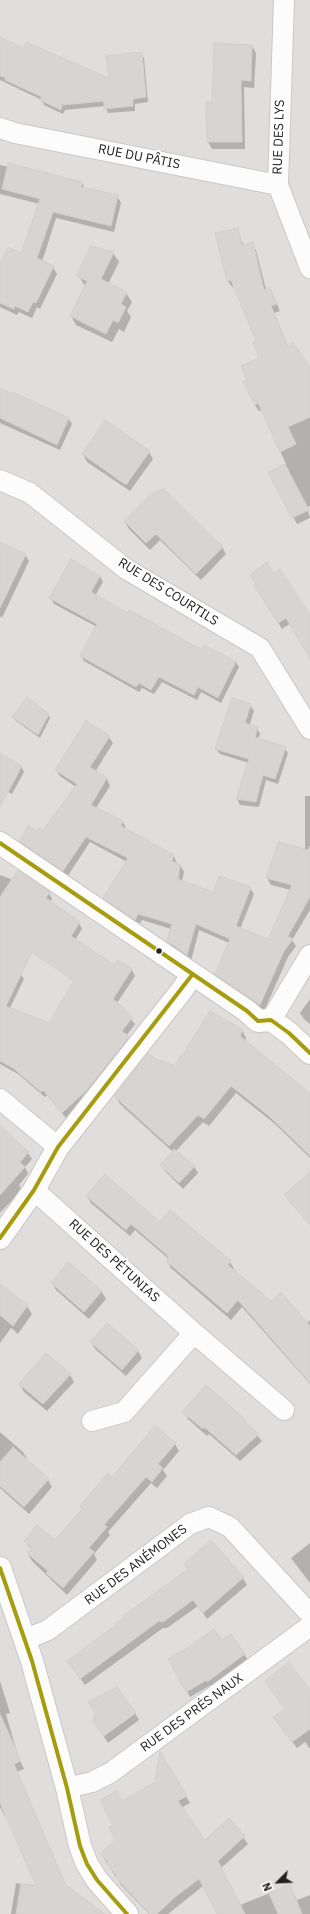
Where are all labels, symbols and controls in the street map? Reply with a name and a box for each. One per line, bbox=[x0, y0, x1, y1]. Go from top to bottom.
street label: RUE DES LYS bbox=[270, 99, 288, 175]
street label: RUE DU PÂTIS bbox=[97, 141, 181, 173]
street label: RUE DES COURTILS bbox=[115, 555, 221, 629]
unlabelled marker bbox=[154, 946, 164, 956]
street label: RUE DES PÉTUNIAS bbox=[65, 1216, 163, 1306]
street label: RUE DES ANÉMONES bbox=[82, 1522, 190, 1608]
street label: RUE DES PRÉS NAUX bbox=[138, 1671, 246, 1755]
north arrow bbox=[258, 1862, 298, 1902]
text: N bbox=[259, 1880, 275, 1893]

